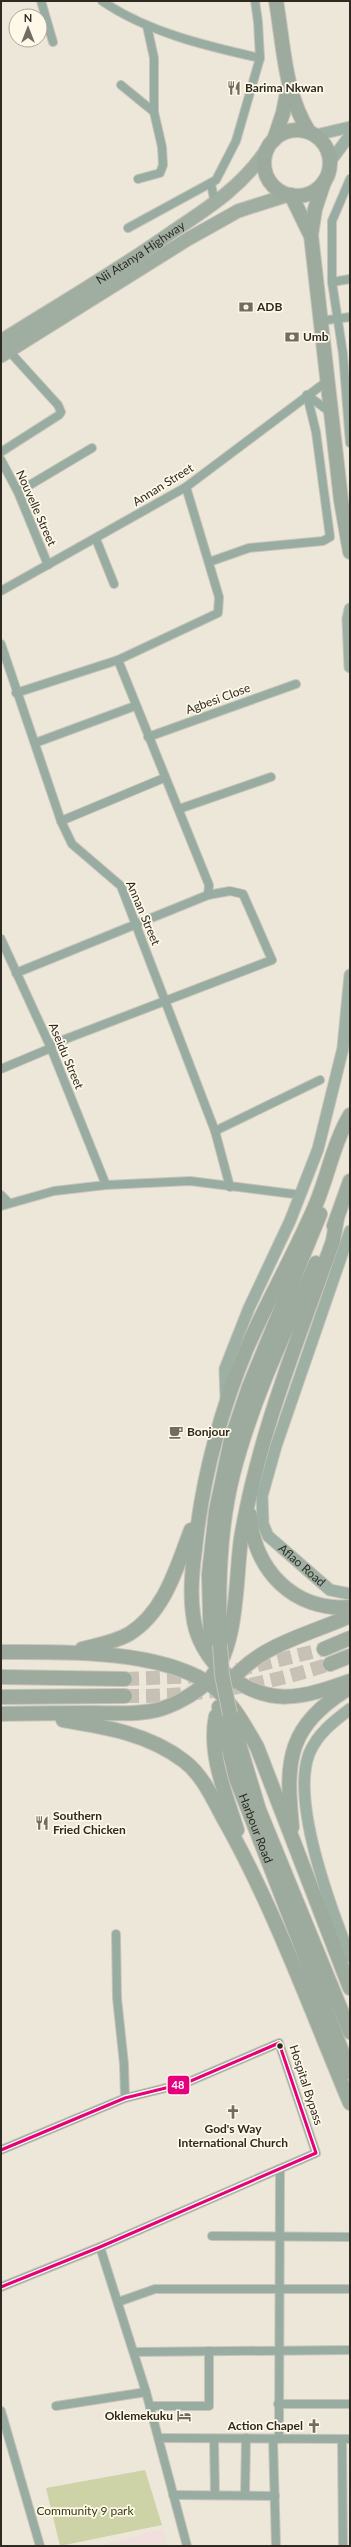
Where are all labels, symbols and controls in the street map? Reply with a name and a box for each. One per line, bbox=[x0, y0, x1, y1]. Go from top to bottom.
north arrow bbox=[8, 8, 48, 48]
text: N bbox=[24, 11, 32, 24]
restaurant icon: Barima Nkwan bbox=[226, 80, 242, 96]
place label: Barima Nkwan bbox=[245, 80, 324, 95]
street label: Nii Atanya Highway bbox=[93, 217, 188, 287]
bank icon: ADB bbox=[238, 299, 254, 315]
place label: ADB bbox=[256, 299, 282, 314]
bank icon: Umb bbox=[284, 329, 300, 345]
place label: Umb bbox=[303, 329, 329, 344]
street label: Annan Street bbox=[130, 460, 196, 509]
street label: Nouvelle Street bbox=[13, 468, 60, 549]
street label: Agbesi Close bbox=[183, 680, 252, 717]
street label: Annan Street bbox=[123, 878, 164, 948]
street label: Aseidu Street bbox=[46, 1020, 87, 1092]
cafe icon: Bonjour bbox=[168, 1424, 184, 1440]
place label: Bonjour bbox=[187, 1424, 230, 1439]
street label: Aflao Road bbox=[275, 1540, 329, 1589]
street label: Harbour Road bbox=[236, 1791, 276, 1865]
place label: Southern Fried Chicken bbox=[53, 1808, 126, 1837]
restaurant icon: Southern Fried Chicken bbox=[34, 1815, 50, 1831]
unlabelled marker bbox=[275, 2041, 285, 2051]
street label: Hospital Bypass bbox=[286, 2043, 327, 2127]
line badge: 48 bbox=[167, 2075, 190, 2095]
text: 48 bbox=[172, 2078, 184, 2091]
church icon: God's Way International Church bbox=[225, 2104, 241, 2120]
place label: God's Way International Church bbox=[178, 2121, 288, 2150]
place label: Oklemekuku bbox=[105, 2408, 173, 2423]
hotel icon: Oklemekuku bbox=[176, 2408, 192, 2424]
place label: Action Chapel bbox=[227, 2418, 303, 2433]
church icon: Action Chapel bbox=[306, 2418, 322, 2434]
park label: Community 9 park bbox=[36, 2503, 134, 2518]

